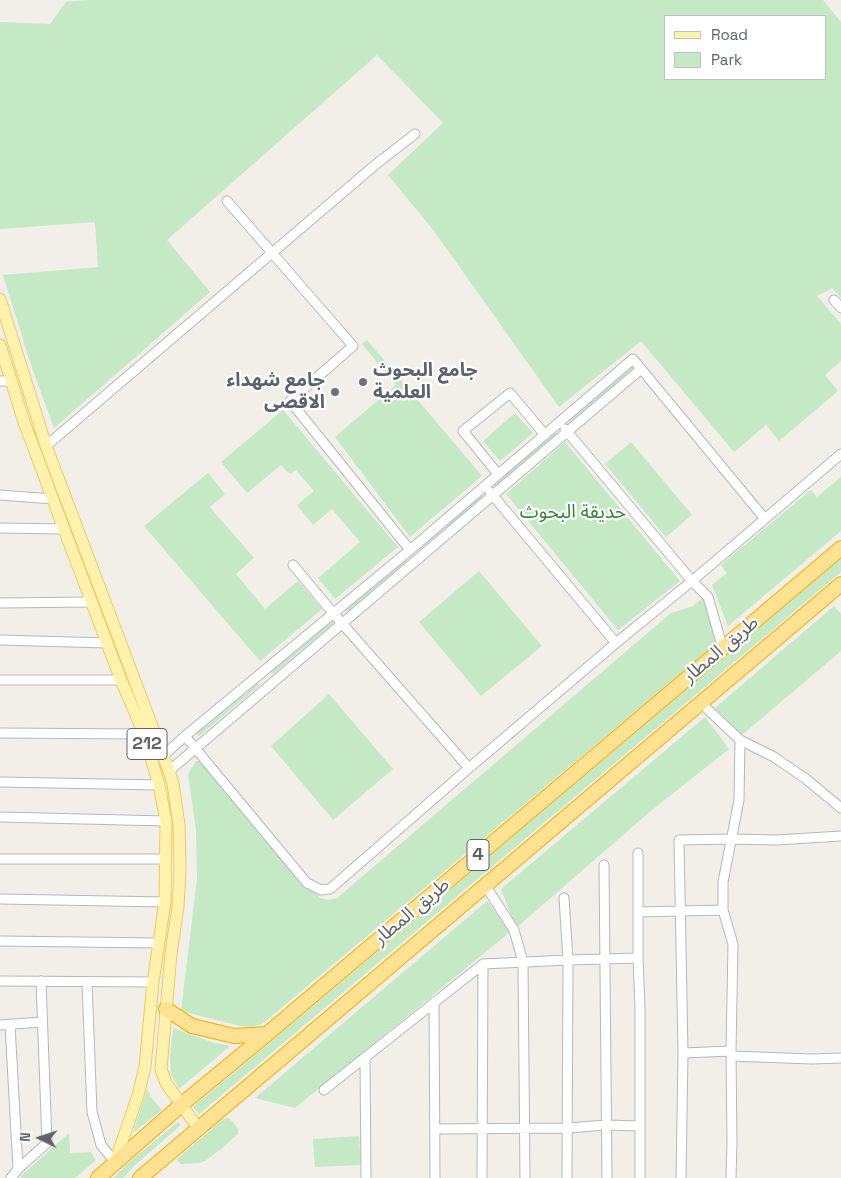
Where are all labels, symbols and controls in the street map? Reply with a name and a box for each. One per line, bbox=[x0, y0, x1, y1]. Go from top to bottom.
legend bbox=[664, 15, 826, 80]
text: Road bbox=[711, 25, 748, 44]
text: Park bbox=[711, 50, 742, 69]
place label: جامع البحوث العلمية bbox=[373, 360, 478, 404]
place label: جامع شهداء الاقصى bbox=[226, 370, 325, 414]
marker: جامع البحوث العلمية bbox=[357, 376, 369, 388]
marker: جامع شهداء الاقصى bbox=[329, 386, 341, 398]
park label: حديقة البحوث bbox=[520, 502, 626, 524]
street label: طريق المطار bbox=[678, 612, 764, 688]
road number: 212 bbox=[127, 729, 167, 760]
road number: 4 bbox=[467, 840, 489, 870]
street label: طريق المطار bbox=[369, 874, 455, 950]
north arrow bbox=[15, 1113, 65, 1163]
text: N bbox=[16, 1132, 34, 1142]

